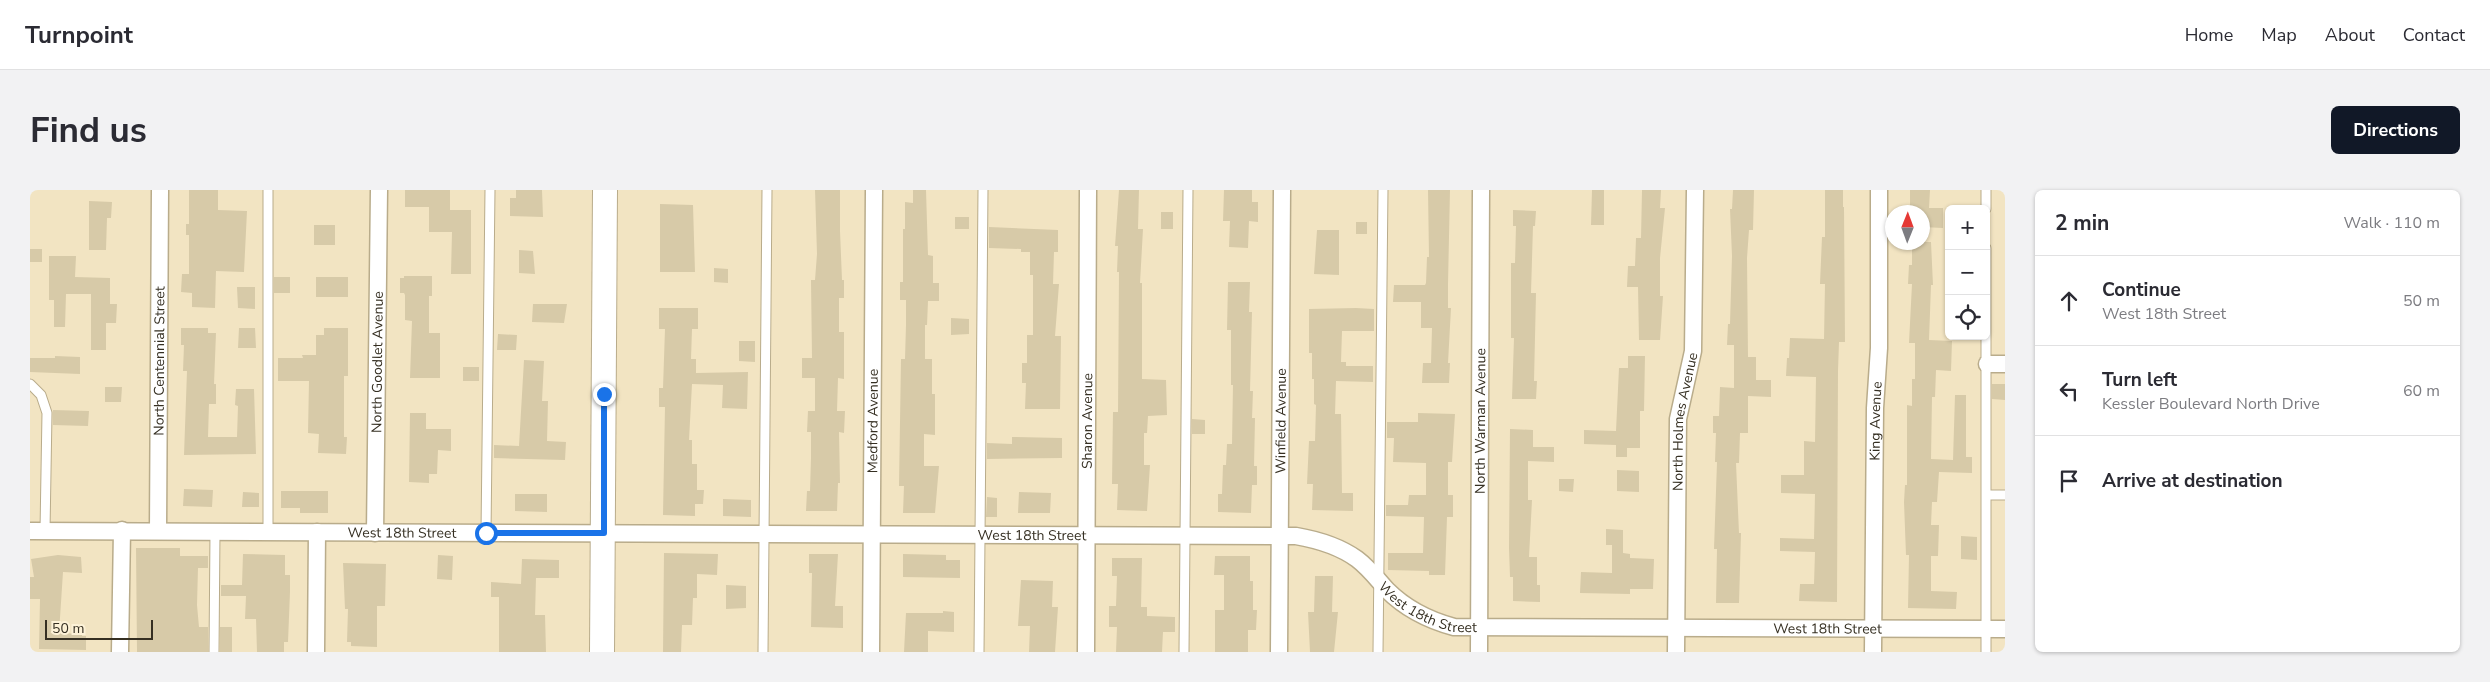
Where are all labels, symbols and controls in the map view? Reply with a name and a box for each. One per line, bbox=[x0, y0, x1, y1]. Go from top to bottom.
text: Turnpoint bbox=[25, 19, 133, 51]
text: Home bbox=[2185, 23, 2233, 47]
text: Map bbox=[2261, 23, 2297, 47]
text: About bbox=[2325, 23, 2375, 47]
text: Contact bbox=[2403, 23, 2465, 47]
button: Directions bbox=[2331, 106, 2460, 154]
text: Find us bbox=[30, 107, 147, 154]
north arrow bbox=[1885, 205, 1930, 250]
map controls bbox=[1945, 205, 1990, 340]
button: + bbox=[1945, 205, 1990, 250]
text: 2 min bbox=[2055, 209, 2109, 237]
text: Walk · 110 m bbox=[2344, 212, 2440, 234]
button: − bbox=[1945, 250, 1990, 295]
text: Continue bbox=[2102, 277, 2181, 303]
street label: North Centennial Street bbox=[149, 286, 169, 436]
icon: ahead bbox=[2055, 287, 2083, 315]
text: 50 m bbox=[2403, 290, 2440, 312]
street label: North Goodlet Avenue bbox=[367, 291, 387, 433]
button: locate bbox=[1945, 295, 1990, 340]
text: West 18th Street bbox=[2102, 303, 2226, 325]
street label: North Warman Avenue bbox=[1470, 348, 1490, 494]
street label: North Holmes Avenue bbox=[1668, 351, 1702, 491]
text: Turn left bbox=[2102, 367, 2177, 393]
street label: Winfield Avenue bbox=[1271, 368, 1290, 474]
street label: Medford Avenue bbox=[863, 369, 882, 473]
street label: Sharon Avenue bbox=[1077, 373, 1097, 469]
icon: left bbox=[2055, 377, 2083, 405]
text: 60 m bbox=[2403, 380, 2440, 402]
street label: King Avenue bbox=[1865, 381, 1886, 461]
route end bbox=[593, 383, 616, 406]
text: Kessler Boulevard North Drive bbox=[2102, 393, 2320, 415]
icon: arrive bbox=[2055, 467, 2083, 495]
text: Arrive at destination bbox=[2102, 468, 2283, 494]
route start bbox=[475, 522, 498, 545]
street label: West 18th Street bbox=[348, 523, 457, 542]
street label: West 18th Street bbox=[978, 525, 1087, 545]
street label: West 18th Street bbox=[1374, 577, 1477, 637]
scale bar bbox=[45, 617, 152, 640]
text: 50 m bbox=[52, 619, 84, 638]
street label: West 18th Street bbox=[1773, 619, 1882, 638]

